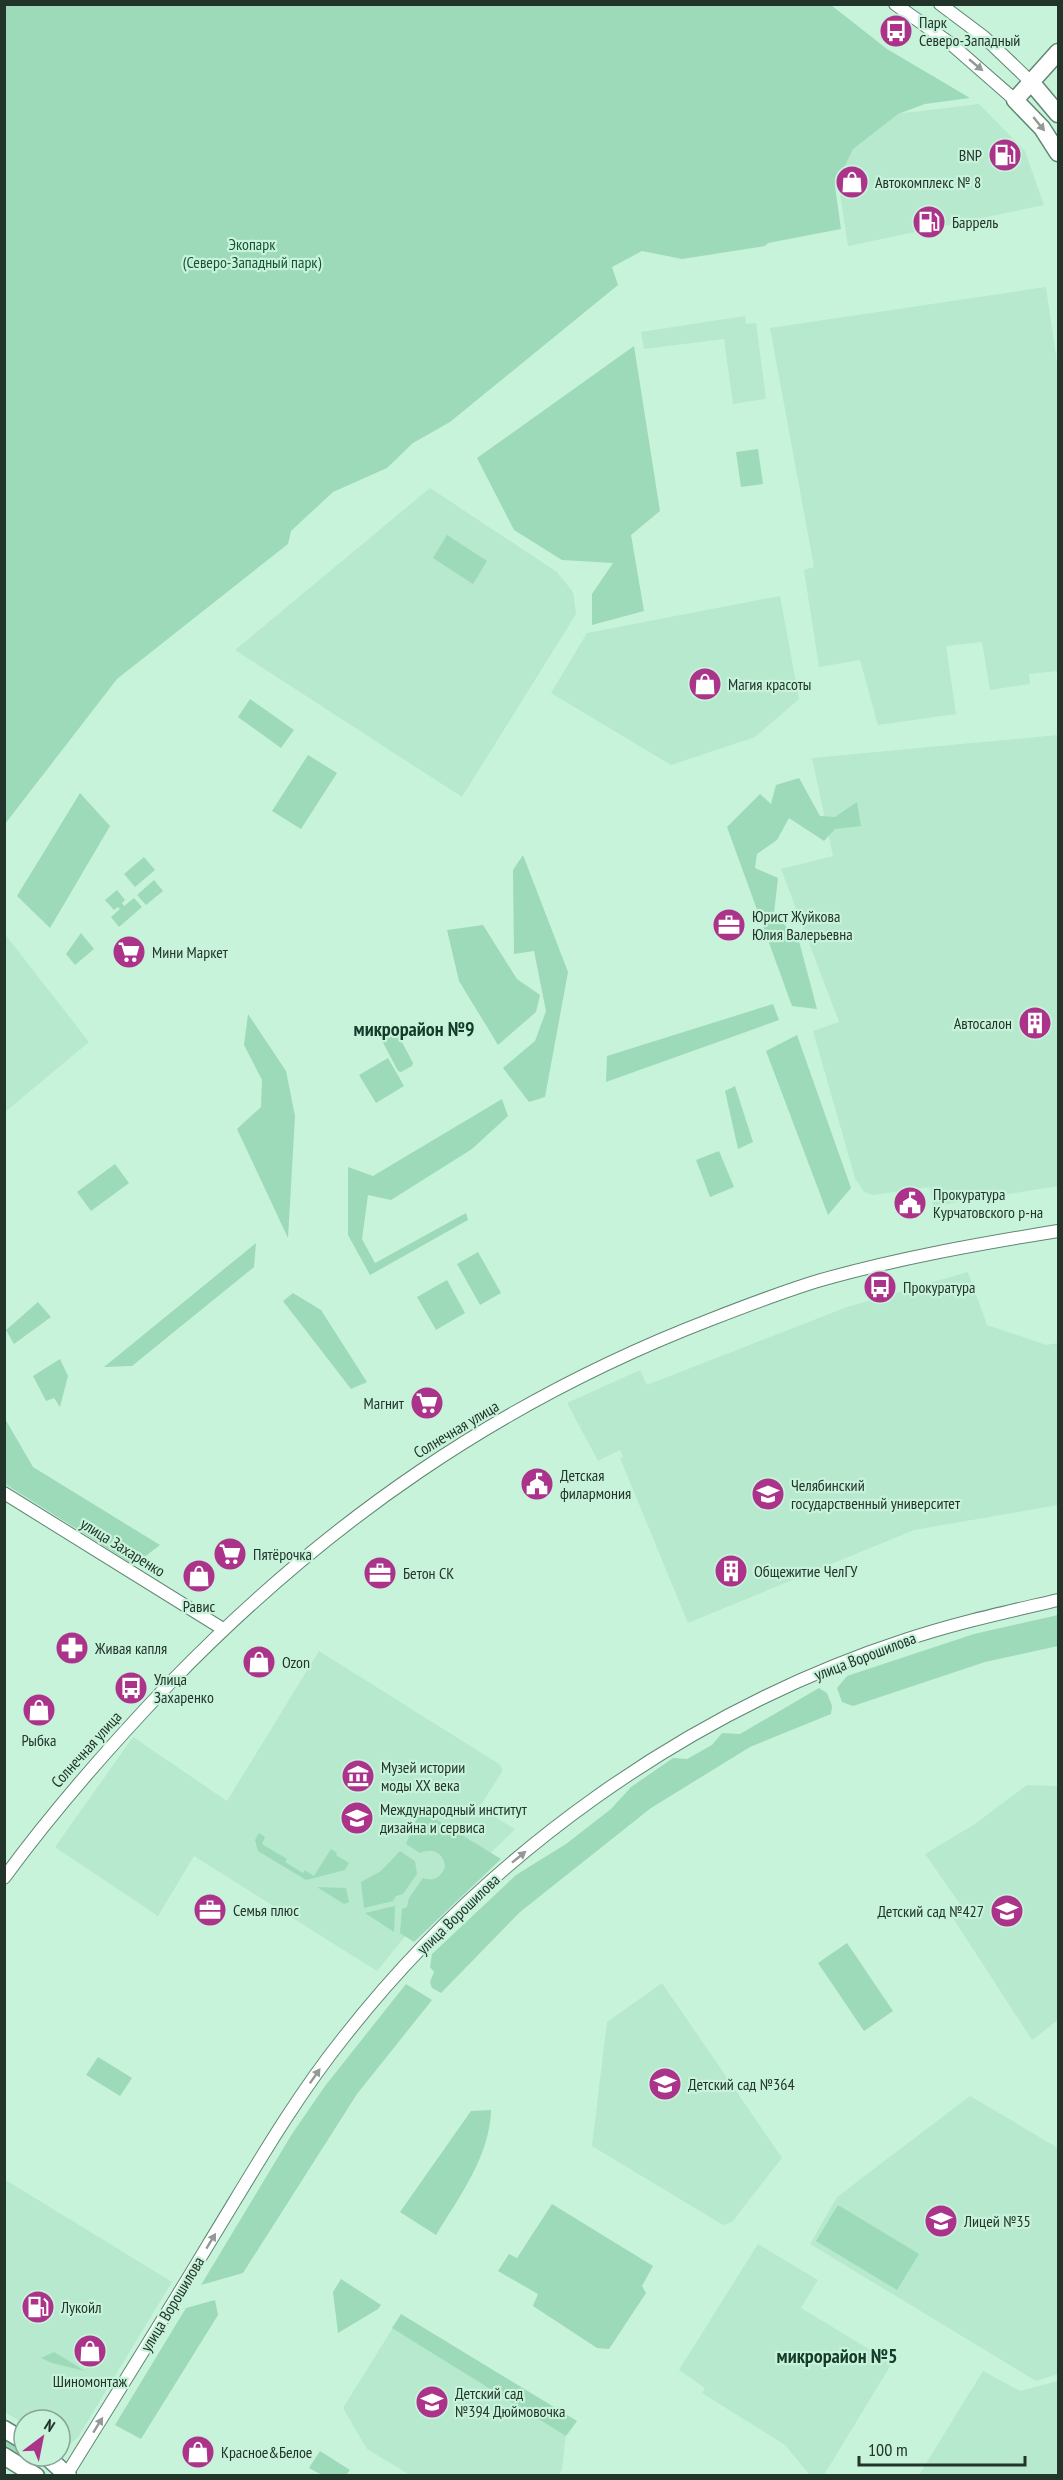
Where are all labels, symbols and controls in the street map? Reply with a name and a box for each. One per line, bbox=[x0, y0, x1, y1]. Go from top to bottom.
place label: Парк Северо-Западный bbox=[919, 12, 1020, 50]
bus stop icon: Парк Северо-Западный bbox=[878, 13, 914, 49]
one-way arrow bbox=[968, 58, 984, 71]
one-way arrow bbox=[1032, 116, 1045, 131]
fuel station icon: BNP bbox=[987, 137, 1023, 173]
place label: BNP bbox=[959, 145, 982, 165]
shop icon: Автокомплекс № 8 bbox=[834, 164, 870, 200]
place label: Автокомплекс № 8 bbox=[875, 172, 981, 192]
fuel station icon: Баррель bbox=[911, 204, 947, 240]
place label: Баррель bbox=[952, 212, 998, 232]
park label: Экопарк (Северо-Западный парк) bbox=[183, 234, 322, 272]
shop icon: Магия красоты bbox=[687, 666, 723, 702]
place label: Магия красоты bbox=[728, 674, 811, 694]
place label: Юрист Жуйкова Юлия Валерьевна bbox=[752, 906, 853, 944]
office icon: Юрист Жуйкова Юлия Валерьевна bbox=[711, 907, 747, 943]
supermarket icon: Мини Маркет bbox=[111, 934, 147, 970]
place label: Мини Маркет bbox=[152, 942, 229, 962]
building icon: Автосалон bbox=[1017, 1005, 1053, 1041]
place label: Автосалон bbox=[954, 1013, 1012, 1033]
district label: микрорайон №9 bbox=[354, 1016, 474, 1042]
place label: Прокуратура Курчатовского р-на bbox=[933, 1184, 1043, 1222]
public building icon: Прокуратура Курчатовского р-на bbox=[892, 1185, 928, 1221]
bus stop icon: Прокуратура bbox=[862, 1269, 898, 1305]
place label: Прокуратура bbox=[903, 1277, 975, 1297]
supermarket icon: Магнит bbox=[409, 1385, 445, 1421]
place label: Магнит bbox=[364, 1393, 405, 1413]
street label: Солнечная улица bbox=[410, 1396, 502, 1462]
place label: Детская филармония bbox=[560, 1465, 631, 1503]
public building icon: Детская филармония bbox=[519, 1466, 555, 1502]
place label: Челябинский государственный университет bbox=[791, 1475, 961, 1513]
school or university icon: Челябинский государственный университет bbox=[750, 1476, 786, 1512]
street label: улица Захаренко bbox=[77, 1513, 169, 1581]
supermarket icon: Пятёрочка bbox=[212, 1536, 248, 1572]
place label: Пятёрочка bbox=[253, 1544, 312, 1564]
building icon: Общежитие ЧелГУ bbox=[713, 1553, 749, 1589]
office icon: Бетон СК bbox=[362, 1555, 398, 1591]
shop icon: Равис bbox=[181, 1558, 217, 1594]
place label: Общежитие ЧелГУ bbox=[754, 1561, 858, 1581]
place label: Бетон СК bbox=[403, 1563, 454, 1583]
place label: Равис bbox=[183, 1596, 215, 1616]
street label: улица Ворошилова bbox=[811, 1627, 919, 1685]
pharmacy icon: Живая капля bbox=[54, 1630, 90, 1666]
place label: Живая капля bbox=[94, 1638, 167, 1658]
shop icon: Ozon bbox=[241, 1644, 277, 1680]
place label: Ozon bbox=[282, 1652, 310, 1672]
place label: Улица Захаренко bbox=[154, 1669, 214, 1707]
bus stop icon: Улица Захаренко bbox=[113, 1670, 149, 1706]
shop icon: Рыбка bbox=[21, 1692, 57, 1728]
street label: Солнечная улица bbox=[46, 1707, 126, 1791]
place label: Рыбка bbox=[22, 1730, 56, 1750]
place label: Музей истории моды XX века bbox=[381, 1757, 465, 1795]
museum icon: Музей истории моды XX века bbox=[340, 1758, 376, 1794]
place label: Международный институт дизайна и сервиса bbox=[380, 1799, 528, 1837]
school or university icon: Международный институт дизайна и сервиса bbox=[339, 1800, 375, 1836]
one-way arrow bbox=[511, 1851, 527, 1864]
street label: улица Ворошилова bbox=[412, 1870, 504, 1958]
office icon: Семья плюс bbox=[192, 1892, 228, 1928]
school or university icon: Детский сад №427 bbox=[989, 1893, 1025, 1929]
place label: Семья плюс bbox=[233, 1900, 299, 1920]
place label: Детский сад №427 bbox=[877, 1901, 984, 1921]
school or university icon: Детский сад №364 bbox=[647, 2066, 683, 2102]
one-way arrow bbox=[309, 2069, 321, 2085]
place label: Детский сад №364 bbox=[688, 2074, 795, 2094]
school or university icon: Лицей №35 bbox=[923, 2203, 959, 2239]
place label: Лицей №35 bbox=[963, 2211, 1031, 2231]
one-way arrow bbox=[205, 2233, 216, 2249]
street label: улица Ворошилова bbox=[136, 2253, 208, 2355]
fuel station icon: Лукойл bbox=[20, 2289, 56, 2325]
place label: Лукойл bbox=[60, 2297, 102, 2317]
shop icon: Шиномонтаж bbox=[72, 2333, 108, 2369]
district label: микрорайон №5 bbox=[777, 2343, 897, 2369]
place label: Шиномонтаж bbox=[53, 2371, 128, 2391]
place label: Детский сад №394 Дюймовочка bbox=[455, 2383, 565, 2421]
school or university icon: Детский сад №394 Дюймовочка bbox=[414, 2384, 450, 2420]
north arrow bbox=[12, 2408, 72, 2468]
text: N bbox=[41, 2415, 59, 2436]
one-way arrow bbox=[92, 2417, 103, 2433]
scale bar bbox=[859, 2429, 1026, 2467]
shop icon: Красное&Белое bbox=[180, 2434, 216, 2470]
text: 100 m bbox=[868, 2438, 908, 2461]
place label: Красное&Белое bbox=[221, 2442, 312, 2462]

